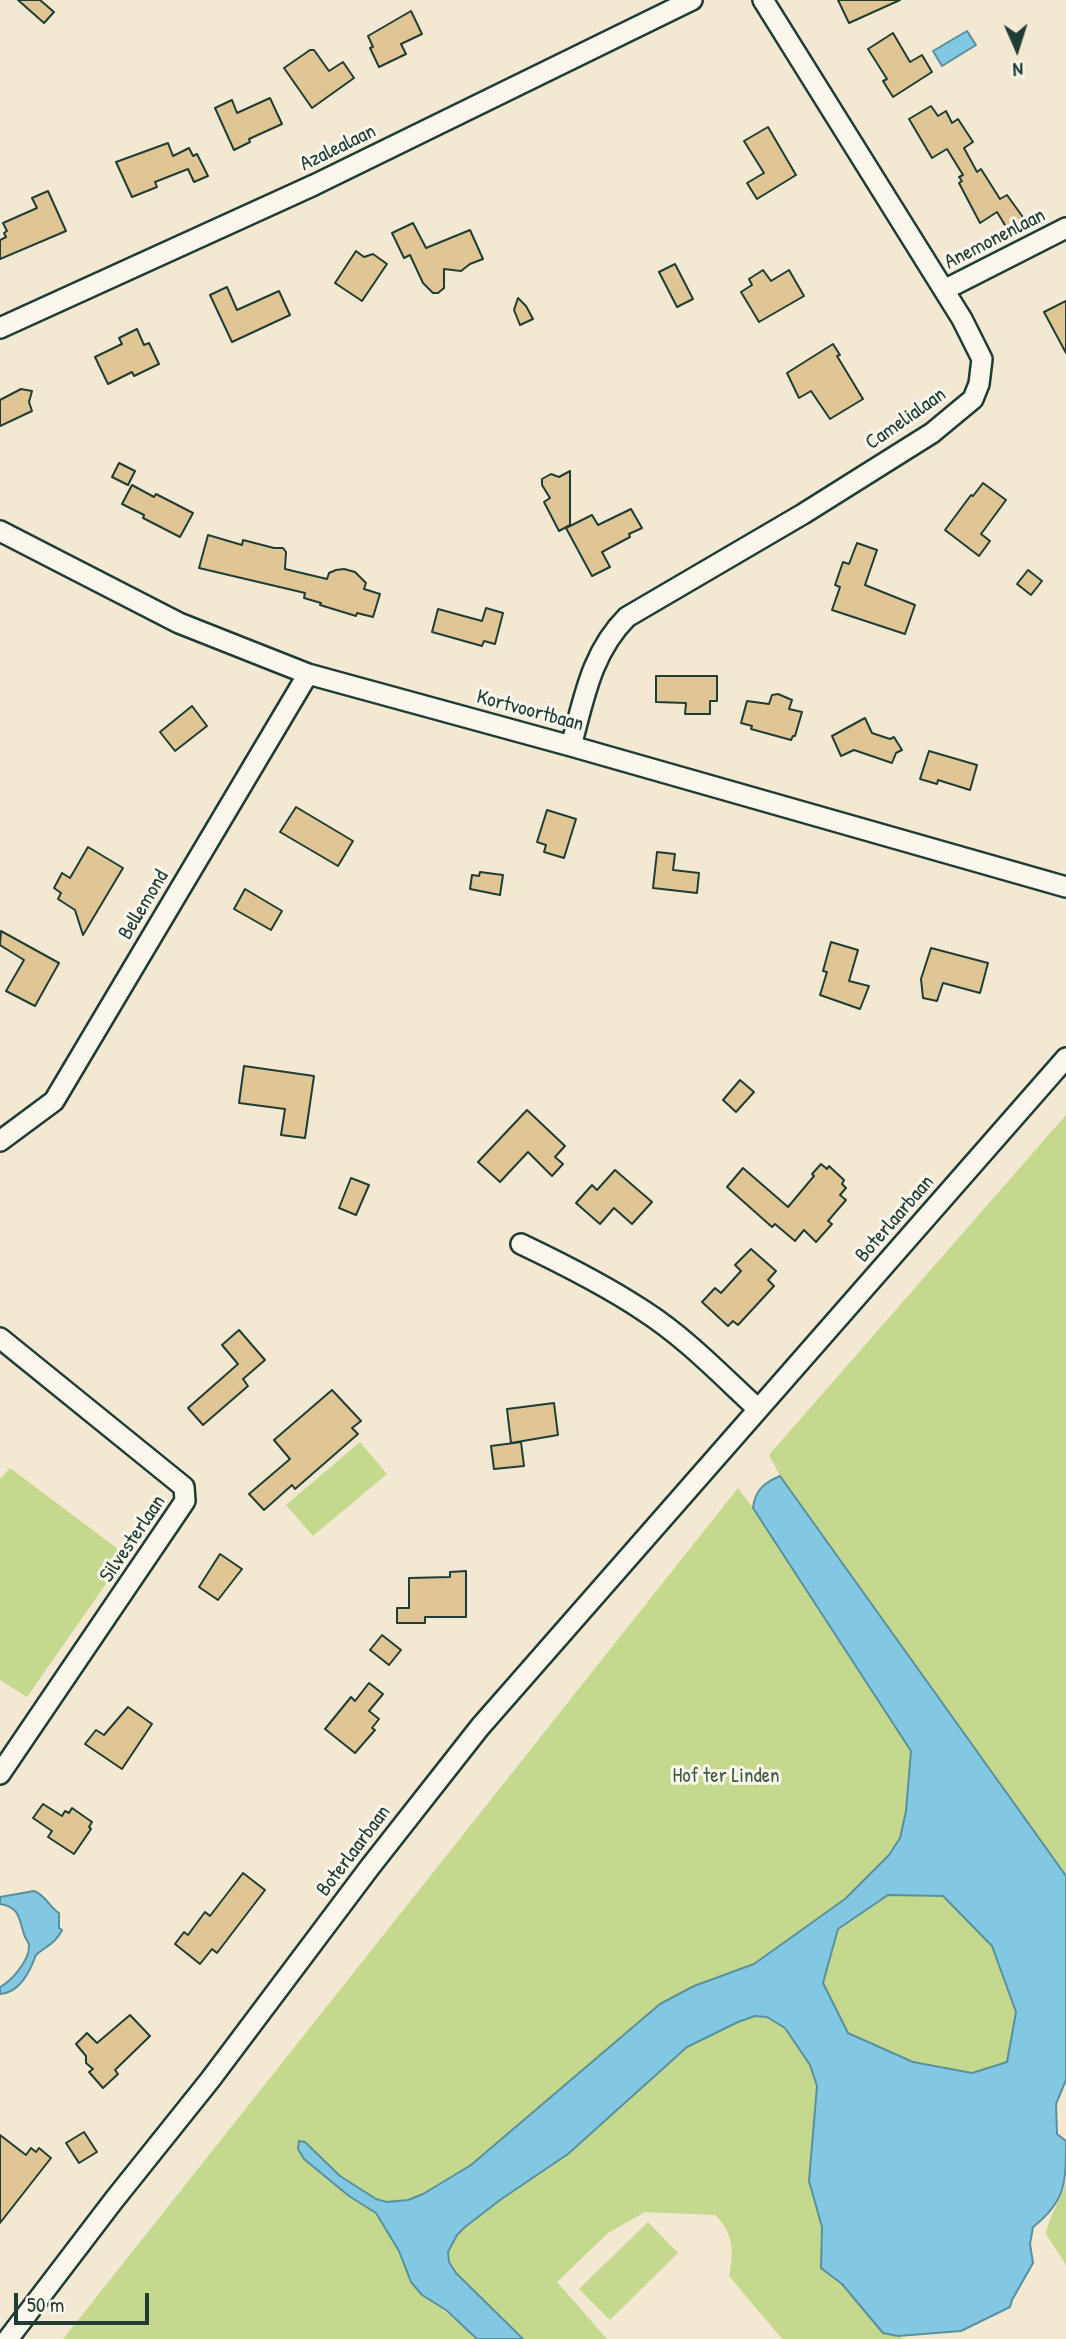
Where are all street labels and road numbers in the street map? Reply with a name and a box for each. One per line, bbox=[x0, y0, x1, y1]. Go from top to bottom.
street label: Azalealaan bbox=[296, 119, 380, 177]
street label: Anemonenlaan bbox=[940, 203, 1050, 275]
street label: Camelialaan bbox=[861, 382, 951, 456]
street label: Kortvoortbaan bbox=[474, 685, 586, 737]
street label: Bellemond bbox=[113, 866, 175, 944]
street label: Boterlaarbaan bbox=[850, 1170, 940, 1268]
street label: Silvesterlaan bbox=[95, 1491, 171, 1587]
street label: Boterlaarbaan bbox=[312, 1800, 396, 1902]

